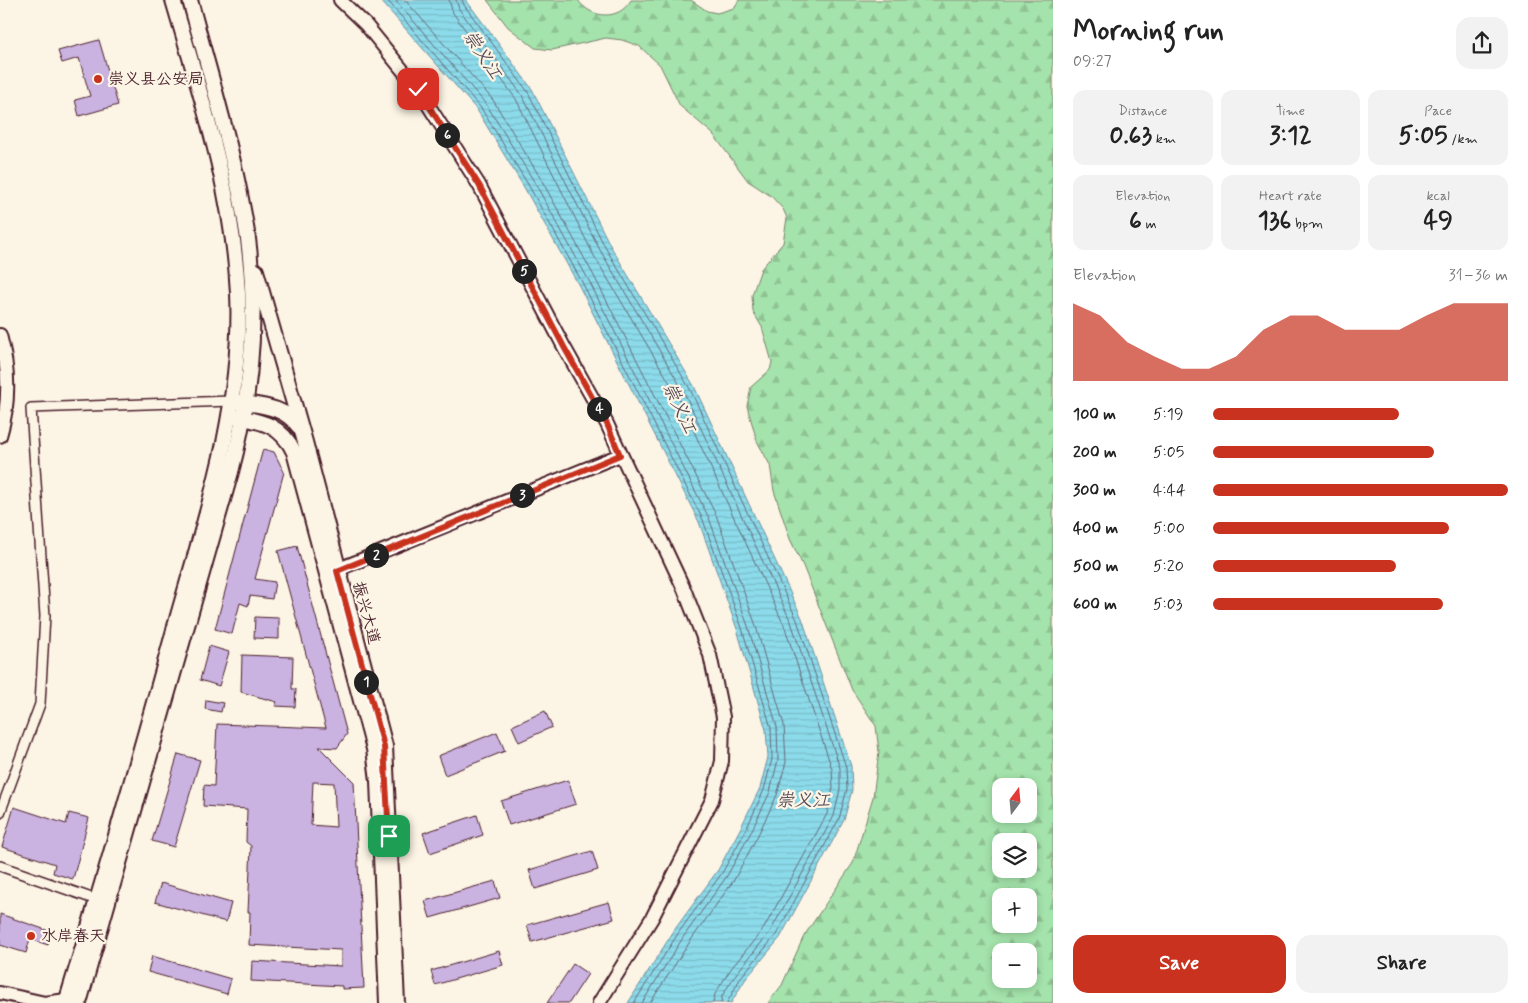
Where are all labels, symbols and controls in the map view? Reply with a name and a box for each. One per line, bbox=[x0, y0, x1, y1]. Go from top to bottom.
text: Morning run bbox=[1073, 13, 1224, 50]
button: share bbox=[1456, 17, 1508, 69]
water label: 崇义江 bbox=[457, 26, 507, 85]
text: 09:27 bbox=[1073, 51, 1112, 72]
pin bbox=[397, 68, 439, 110]
place label: 崇义县公安局 bbox=[108, 69, 204, 90]
marker: 崇义县公安局 bbox=[92, 73, 104, 85]
icon: check bbox=[404, 75, 432, 103]
text: Distance bbox=[1118, 102, 1167, 120]
text: Time bbox=[1276, 102, 1305, 120]
text: Pace bbox=[1424, 102, 1452, 120]
text: 0.63 bbox=[1109, 120, 1152, 153]
text: 3:12 bbox=[1269, 120, 1312, 153]
text: 5:05 bbox=[1399, 120, 1448, 153]
pin: 6 bbox=[434, 122, 460, 148]
text: 6 bbox=[444, 126, 451, 144]
text: km bbox=[1152, 130, 1176, 148]
text: /km bbox=[1448, 130, 1478, 148]
text: Elevation bbox=[1115, 187, 1170, 205]
text: Heart rate bbox=[1259, 187, 1322, 205]
text: kcal bbox=[1426, 187, 1450, 205]
text: 6 bbox=[1129, 205, 1142, 238]
text: 136 bbox=[1258, 205, 1291, 238]
text: 49 bbox=[1423, 205, 1453, 238]
text: m bbox=[1142, 215, 1157, 233]
text: bpm bbox=[1291, 215, 1323, 233]
pin: 5 bbox=[512, 258, 536, 284]
text: 5 bbox=[520, 262, 529, 280]
text: Elevation bbox=[1073, 265, 1136, 286]
text: 31–36 m bbox=[1448, 265, 1508, 286]
water label: 崇义江 bbox=[657, 378, 702, 438]
pin: 4 bbox=[586, 396, 612, 422]
text: 4 bbox=[595, 400, 604, 418]
text: 100 m bbox=[1073, 404, 1116, 425]
text: 5:19 bbox=[1153, 404, 1184, 425]
text: 200 m bbox=[1073, 442, 1117, 463]
text: 5:05 bbox=[1153, 442, 1184, 463]
text: 300 m bbox=[1073, 480, 1116, 501]
text: 4:44 bbox=[1153, 480, 1186, 501]
pin: 3 bbox=[510, 482, 534, 508]
text: 3 bbox=[519, 486, 526, 504]
text: 400 m bbox=[1073, 518, 1118, 539]
text: 5:00 bbox=[1153, 518, 1185, 539]
pin: 2 bbox=[364, 542, 388, 568]
text: 2 bbox=[373, 546, 380, 564]
text: 500 m bbox=[1073, 556, 1118, 577]
text: 5:20 bbox=[1153, 556, 1184, 577]
street label: 振兴大道 bbox=[348, 579, 384, 647]
text: 600 m bbox=[1073, 594, 1117, 615]
text: 5:03 bbox=[1153, 594, 1183, 615]
pin: 1 bbox=[354, 670, 378, 694]
text: 1 bbox=[363, 673, 370, 691]
north arrow bbox=[992, 778, 1038, 822]
map controls bbox=[992, 778, 1037, 988]
water label: 崇义江 bbox=[776, 789, 831, 813]
pin bbox=[368, 815, 410, 857]
icon: arrive bbox=[375, 822, 403, 850]
button: layers bbox=[992, 833, 1037, 878]
button: + bbox=[992, 888, 1037, 933]
place label: 水岸春天 bbox=[41, 926, 105, 947]
marker: 水岸春天 bbox=[25, 930, 37, 942]
button: Save bbox=[1073, 935, 1286, 993]
button: Share bbox=[1296, 935, 1508, 993]
button: − bbox=[992, 943, 1037, 988]

